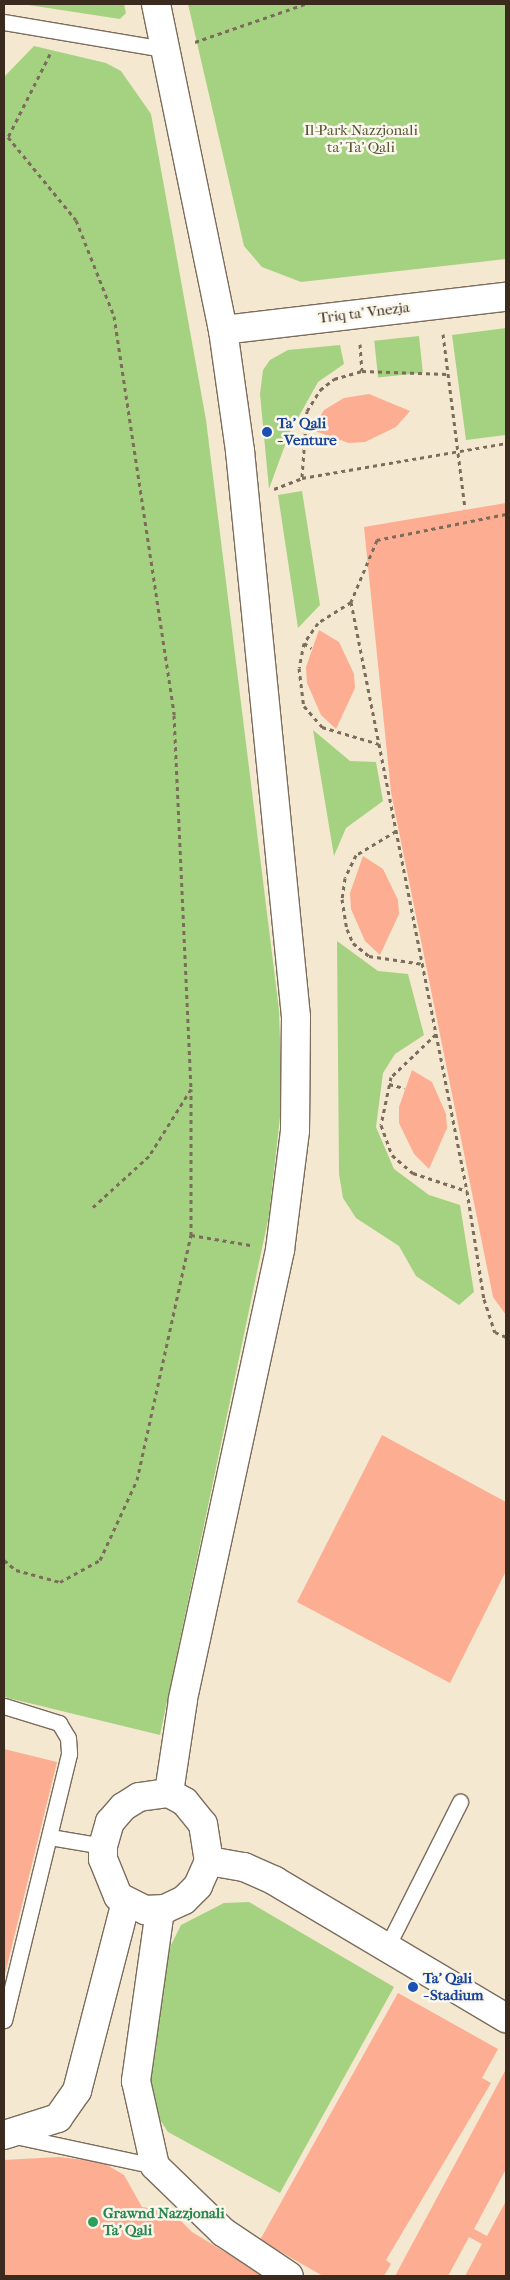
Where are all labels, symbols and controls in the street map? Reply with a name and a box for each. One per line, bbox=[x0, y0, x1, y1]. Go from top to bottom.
park label: Il-Park Nazzjonali ta' Ta' Qali bbox=[304, 121, 418, 156]
street label: Triq ta' Vnezja bbox=[317, 298, 411, 328]
place label: Ta' Qali - Venture bbox=[277, 414, 337, 449]
marker: Ta' Qali - Venture bbox=[261, 426, 273, 438]
place label: Ta' Qali - Stadium bbox=[423, 1969, 484, 2004]
marker: Ta' Qali - Stadium bbox=[407, 1981, 419, 1993]
place label: Grawnd Nazzjonali Ta' Qali bbox=[103, 2204, 225, 2239]
marker: Grawnd Nazzjonali Ta' Qali bbox=[87, 2216, 99, 2228]

